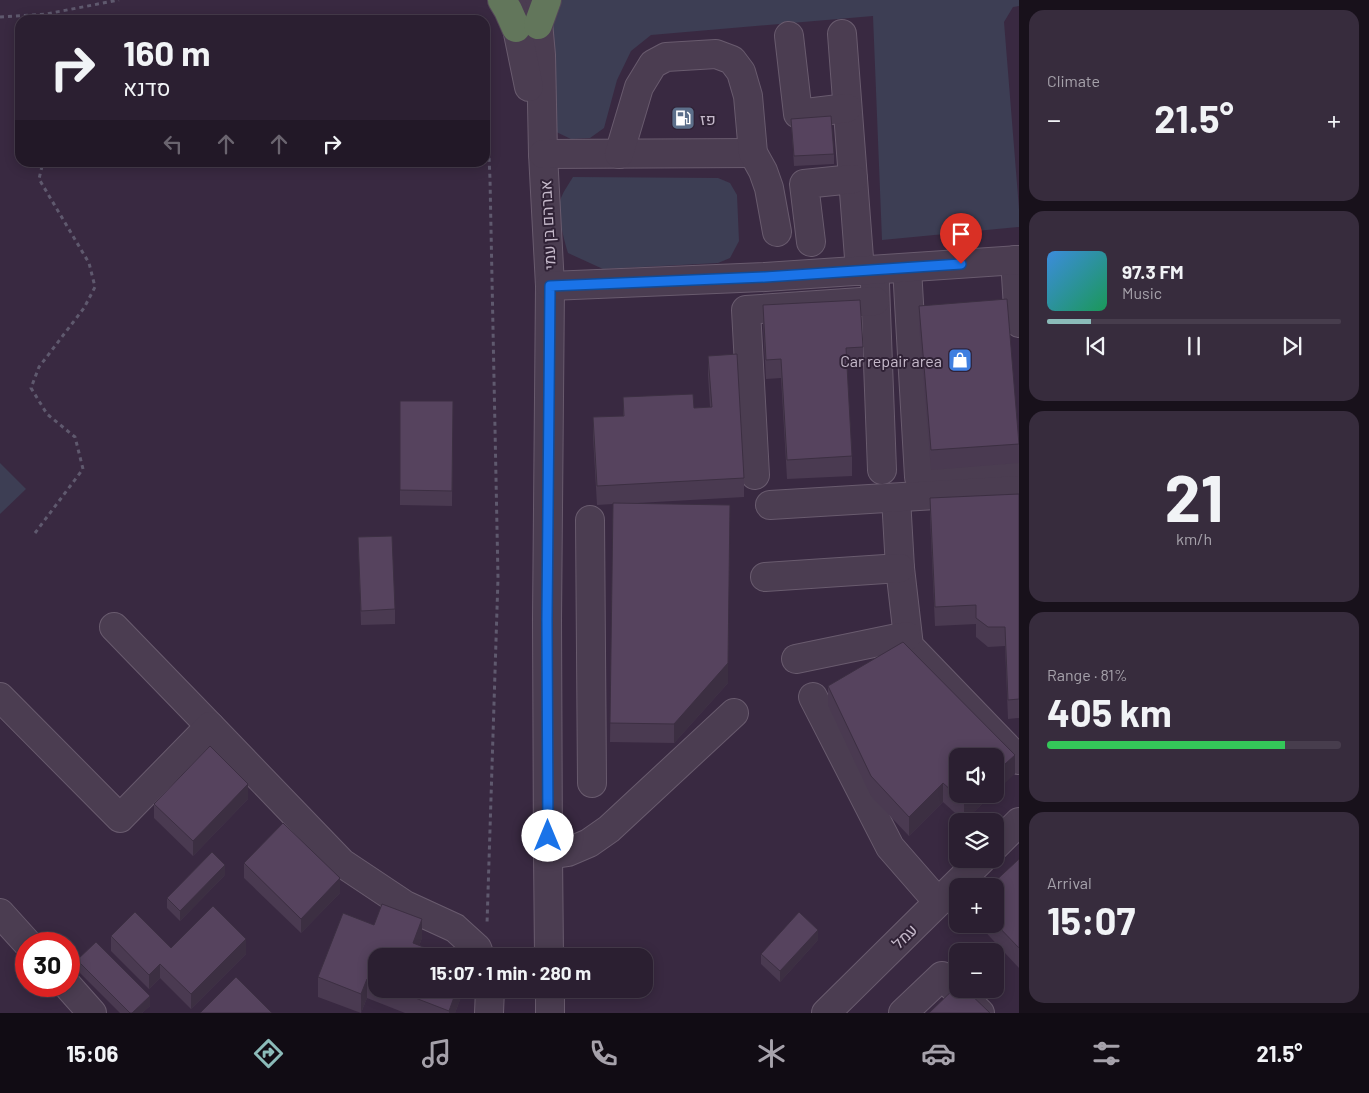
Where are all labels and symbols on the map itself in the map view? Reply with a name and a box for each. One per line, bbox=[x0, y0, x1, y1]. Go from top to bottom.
fuel station icon: פז bbox=[670, 105, 696, 131]
place label: פז bbox=[700, 109, 716, 128]
street label: אברהם בן עמי bbox=[535, 180, 559, 270]
pin bbox=[940, 213, 982, 264]
shop icon: Car repair area bbox=[947, 347, 973, 373]
place label: Car repair area bbox=[840, 351, 942, 370]
position arrow bbox=[521, 809, 573, 861]
street label: עמל bbox=[888, 920, 920, 952]
speed limit sign: 30 bbox=[15, 932, 80, 997]

